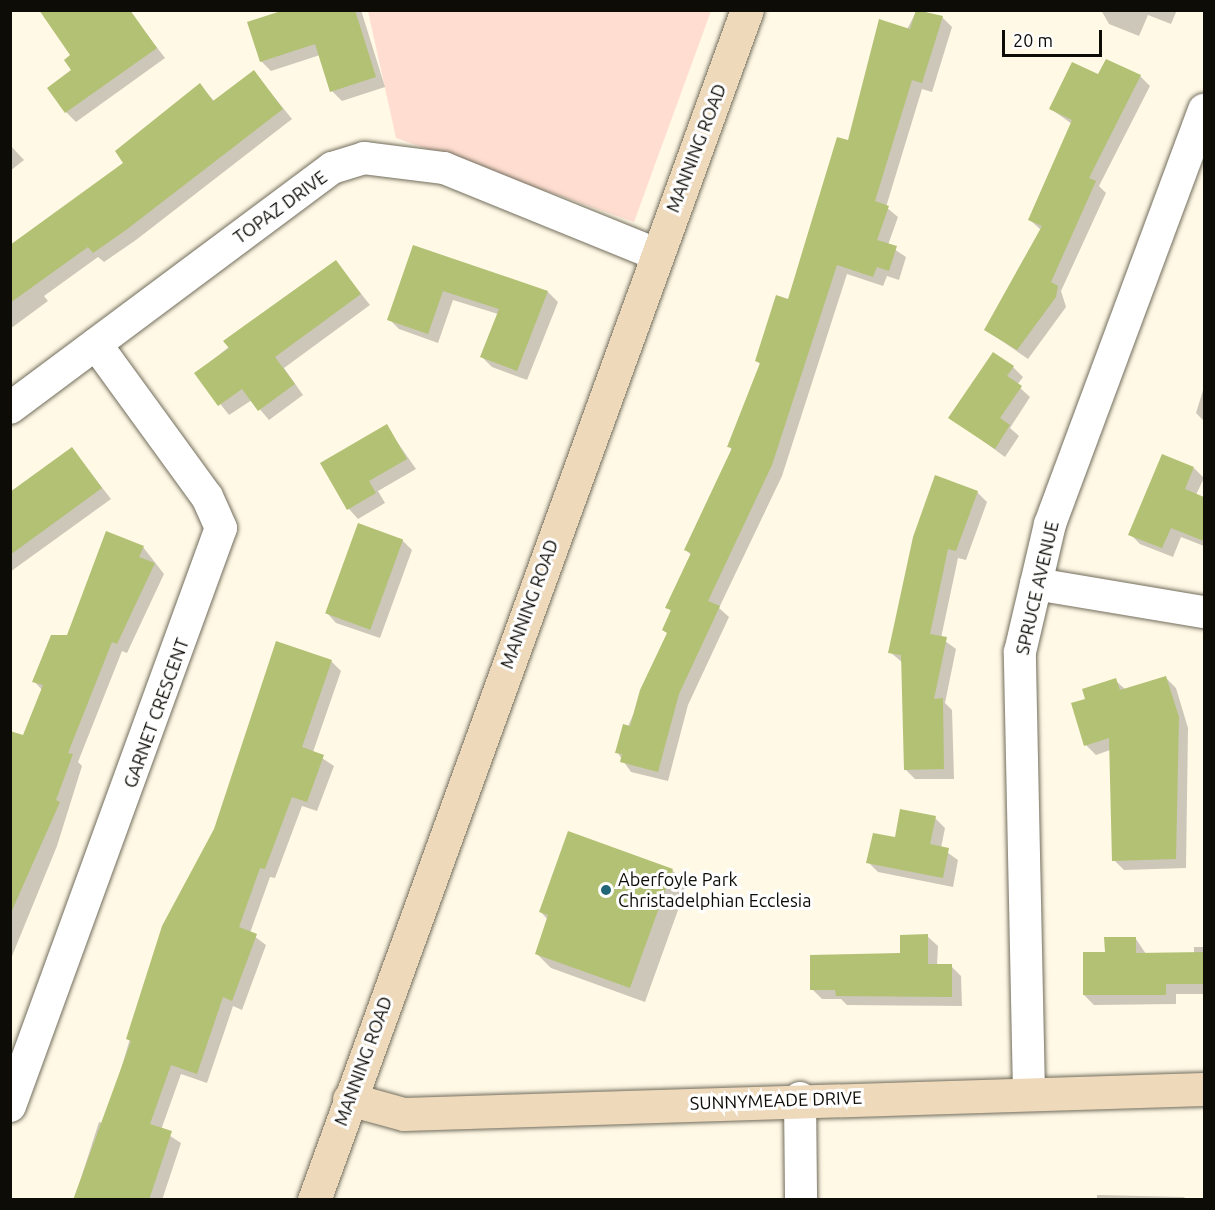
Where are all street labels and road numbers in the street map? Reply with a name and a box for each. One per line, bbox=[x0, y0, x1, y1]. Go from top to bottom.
street label: MANNING ROAD bbox=[662, 81, 730, 215]
street label: TOPAZ DRIVE bbox=[229, 166, 331, 248]
street label: SPRUCE AVENUE bbox=[1011, 519, 1063, 657]
street label: MANNING ROAD bbox=[496, 536, 562, 672]
street label: GARNET CRESCENT bbox=[119, 635, 193, 791]
street label: MANNING ROAD bbox=[330, 993, 396, 1129]
street label: SUNNYMEADE DRIVE bbox=[689, 1086, 863, 1114]

